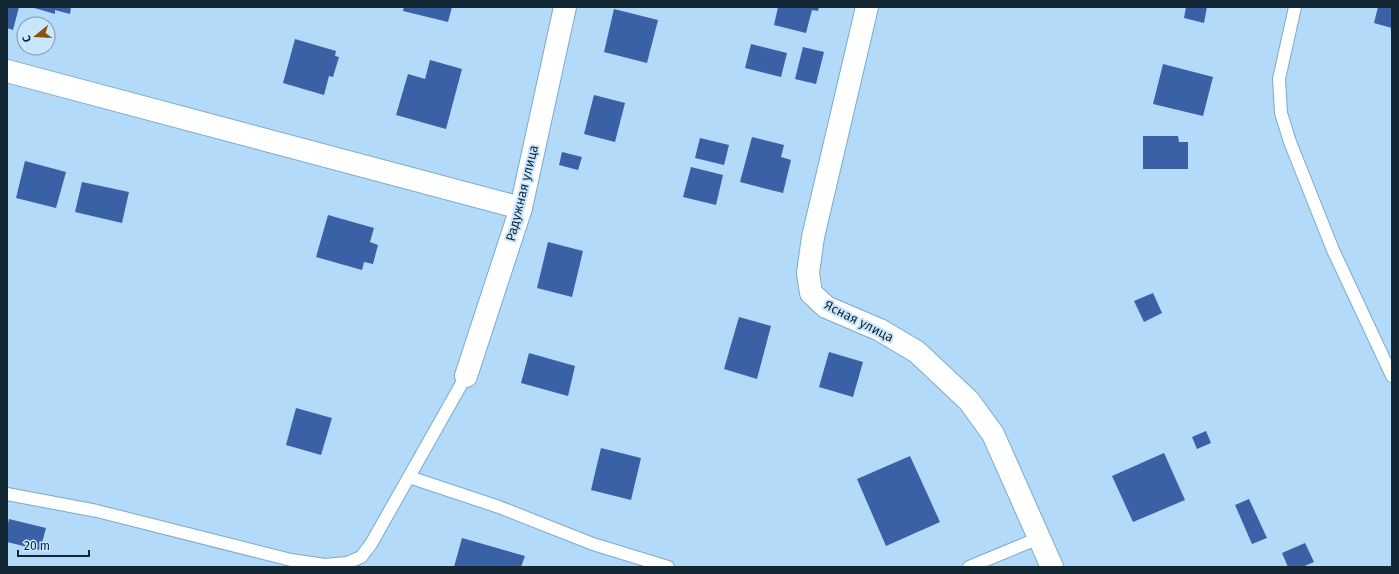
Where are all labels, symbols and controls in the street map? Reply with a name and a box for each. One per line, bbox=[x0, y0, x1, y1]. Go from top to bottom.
north arrow bbox=[16, 16, 56, 56]
text: С bbox=[20, 33, 34, 44]
street label: Радужная улица bbox=[503, 143, 541, 243]
street label: Ясная улица bbox=[822, 297, 896, 345]
scale bar bbox=[18, 532, 89, 558]
text: 20 m bbox=[24, 539, 50, 553]

